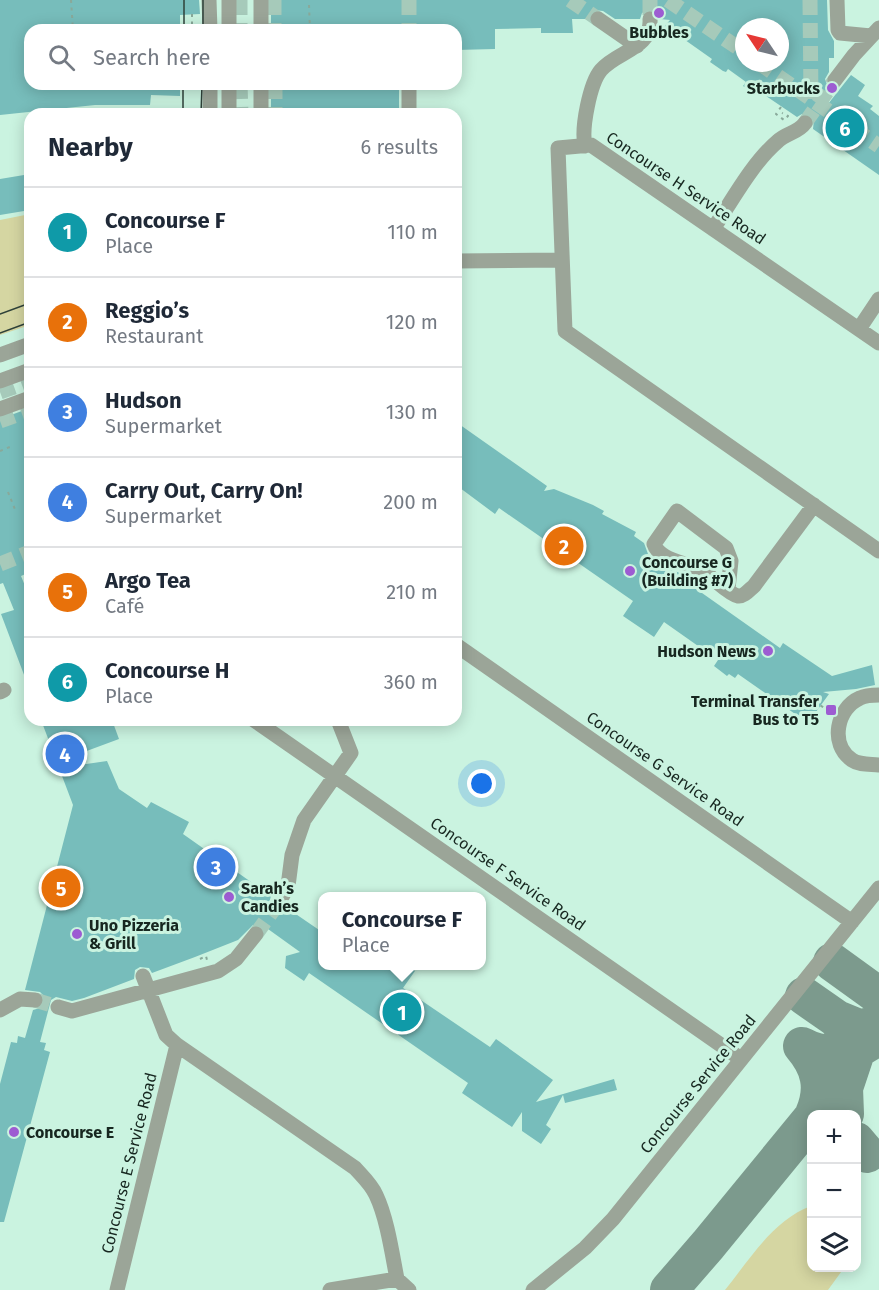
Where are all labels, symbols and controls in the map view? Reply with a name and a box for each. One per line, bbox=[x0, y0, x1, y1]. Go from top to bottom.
marker: Bubbles bbox=[652, 6, 666, 20]
north arrow bbox=[735, 18, 789, 72]
place label: Bubbles bbox=[629, 23, 689, 42]
search box bbox=[24, 24, 462, 90]
icon: search bbox=[45, 41, 78, 74]
text: Search here bbox=[93, 44, 211, 71]
place label: Starbucks bbox=[747, 79, 820, 98]
marker: Starbucks bbox=[825, 81, 839, 95]
pin: 6 bbox=[826, 106, 864, 150]
street label: Concourse H Service Road bbox=[603, 128, 769, 248]
text: Nearby bbox=[48, 132, 133, 163]
text: 6 results bbox=[361, 135, 438, 159]
text: Concourse F bbox=[105, 207, 226, 234]
text: 1 bbox=[63, 220, 72, 244]
text: 110 m bbox=[387, 220, 438, 244]
text: Place bbox=[105, 234, 153, 258]
text: Reggio’s bbox=[105, 297, 189, 324]
text: 2 bbox=[62, 310, 73, 334]
text: 120 m bbox=[386, 310, 438, 334]
text: Restaurant bbox=[105, 324, 203, 348]
text: Hudson bbox=[105, 387, 182, 414]
text: 3 bbox=[62, 400, 73, 424]
text: 130 m bbox=[386, 400, 438, 424]
text: Supermarket bbox=[105, 414, 222, 438]
text: Carry Out, Carry On! bbox=[105, 477, 303, 504]
text: 4 bbox=[62, 490, 73, 514]
text: 200 m bbox=[383, 490, 438, 514]
text: Supermarket bbox=[105, 504, 222, 528]
pin: 2 bbox=[544, 524, 584, 568]
place label: Concourse G (Building #7) bbox=[642, 553, 733, 590]
marker: Concourse G (Building #7) bbox=[623, 564, 637, 578]
text: Argo Tea bbox=[105, 567, 191, 594]
text: 5 bbox=[62, 580, 73, 604]
text: 210 m bbox=[386, 580, 438, 604]
text: Café bbox=[105, 594, 144, 618]
place label: Hudson News bbox=[657, 642, 756, 661]
marker: Hudson News bbox=[761, 644, 775, 658]
text: Concourse H bbox=[105, 657, 229, 684]
text: 6 bbox=[62, 670, 73, 694]
text: 360 m bbox=[384, 670, 438, 694]
text: Place bbox=[105, 684, 153, 708]
place label: Terminal Transfer Bus to T5 bbox=[691, 692, 820, 729]
marker: Terminal Transfer Bus to T5 bbox=[824, 703, 838, 717]
street label: Concourse G Service Road bbox=[583, 708, 747, 830]
pin: 4 bbox=[46, 732, 84, 777]
your location bbox=[467, 769, 496, 798]
street label: Concourse F Service Road bbox=[427, 813, 589, 935]
pin: 3 bbox=[196, 844, 236, 890]
pin: 5 bbox=[42, 866, 80, 910]
place label: Sarah’s Candies bbox=[241, 879, 299, 916]
marker: Sarah’s Candies bbox=[222, 890, 236, 904]
popup bbox=[318, 892, 486, 970]
text: Concourse F bbox=[342, 906, 462, 933]
place label: Uno Pizzeria & Grill bbox=[89, 916, 179, 953]
marker: Uno Pizzeria & Grill bbox=[70, 927, 84, 941]
text: Place bbox=[342, 933, 390, 957]
pin: 1 bbox=[382, 990, 422, 1034]
street label: Concourse Service Road bbox=[636, 1011, 760, 1157]
street label: Concourse E Service Road bbox=[97, 1071, 161, 1255]
map controls bbox=[807, 1110, 861, 1272]
button: + bbox=[807, 1110, 861, 1164]
place label: Concourse E bbox=[26, 1123, 114, 1142]
marker: Concourse E bbox=[7, 1125, 21, 1139]
button: − bbox=[807, 1164, 861, 1218]
button: layers bbox=[807, 1218, 861, 1272]

